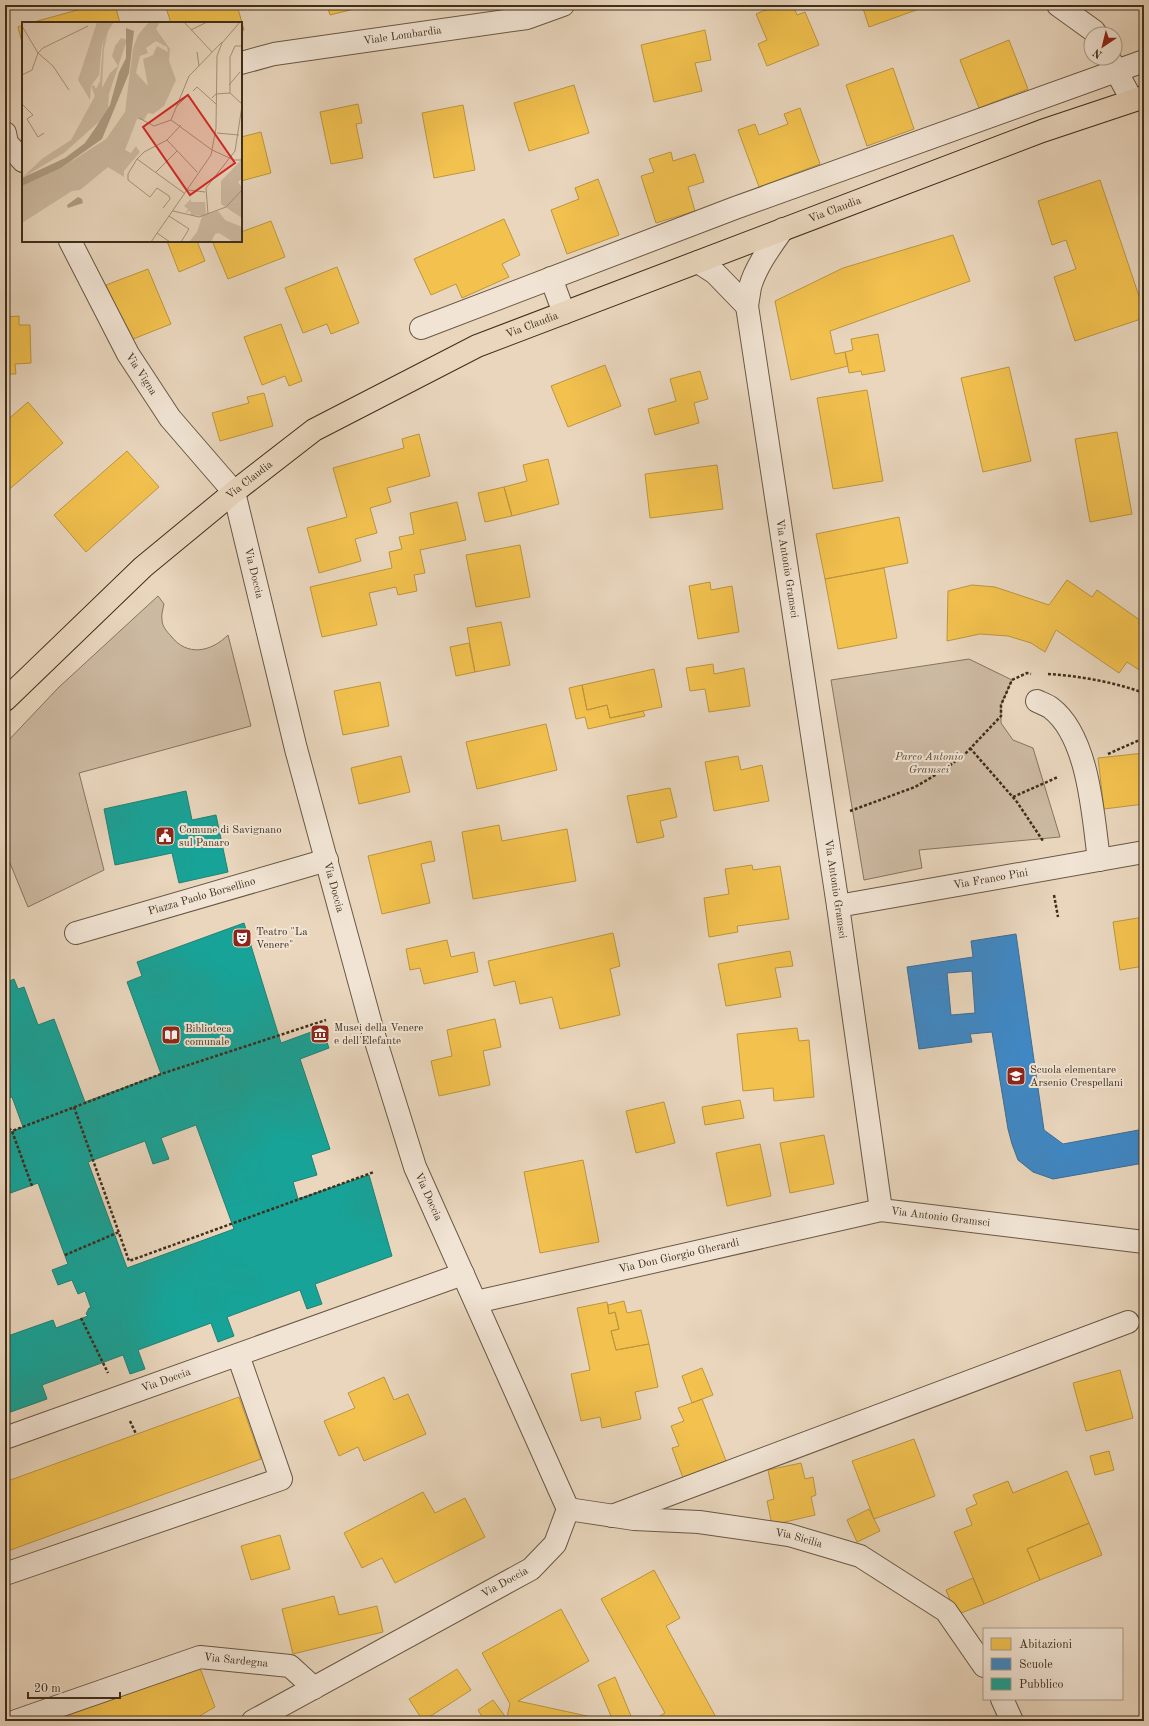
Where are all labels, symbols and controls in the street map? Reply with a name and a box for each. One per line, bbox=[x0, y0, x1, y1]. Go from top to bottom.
inset map bbox=[22, 22, 242, 242]
street label: Viale Lombardia bbox=[363, 25, 443, 47]
north arrow bbox=[1083, 26, 1123, 66]
text: N bbox=[1091, 46, 1105, 60]
street label: Via Claudia bbox=[807, 195, 863, 225]
street label: Via Claudia bbox=[504, 310, 560, 340]
street label: Via Vigna bbox=[123, 351, 159, 398]
street label: Via Claudia bbox=[224, 458, 275, 502]
street label: Via Antonio Gramsci bbox=[774, 519, 800, 619]
street label: Via Doccia bbox=[242, 547, 265, 600]
park label: Parco Antonio Gramsci bbox=[894, 752, 963, 776]
public building icon: Comune di Savignano sul Panaro bbox=[154, 825, 176, 847]
place label: Comune di Savignano sul Panaro bbox=[179, 825, 282, 849]
street label: Via Antonio Gramsci bbox=[823, 839, 848, 939]
street label: Via Doccia bbox=[322, 861, 346, 914]
street label: Via Franco Pini bbox=[952, 867, 1029, 891]
street label: Piazza Paolo Borsellino bbox=[147, 876, 257, 917]
theatre icon: Teatro "La Venere" bbox=[231, 927, 253, 949]
place label: Teatro "La Venere" bbox=[256, 927, 308, 951]
museum icon: Musei della Venere e dell'Elefante bbox=[309, 1023, 331, 1045]
place label: Musei della Venere e dell'Elefante bbox=[334, 1023, 423, 1047]
library icon: Biblioteca comunale bbox=[160, 1024, 182, 1046]
place label: Biblioteca comunale bbox=[185, 1024, 232, 1048]
school or university icon: Scuola elementare Arsenio Crespellani bbox=[1005, 1065, 1027, 1087]
place label: Scuola elementare Arsenio Crespellani bbox=[1030, 1065, 1123, 1089]
street label: Via Doccia bbox=[413, 1171, 444, 1223]
street label: Via Antonio Gramsci bbox=[890, 1206, 991, 1229]
street label: Via Don Giorgio Gherardi bbox=[618, 1237, 740, 1275]
street label: Via Doccia bbox=[140, 1366, 193, 1394]
street label: Via Sicilia bbox=[774, 1528, 824, 1550]
street label: Via Doccia bbox=[480, 1565, 531, 1600]
legend bbox=[983, 1628, 1123, 1700]
text: Abitazioni bbox=[1019, 1639, 1072, 1651]
street label: Via Sardegna bbox=[203, 1652, 269, 1669]
text: Scuole bbox=[1019, 1659, 1053, 1671]
scale bar bbox=[28, 1674, 120, 1700]
text: Pubblico bbox=[1019, 1679, 1064, 1691]
text: 20 m bbox=[34, 1683, 61, 1695]

